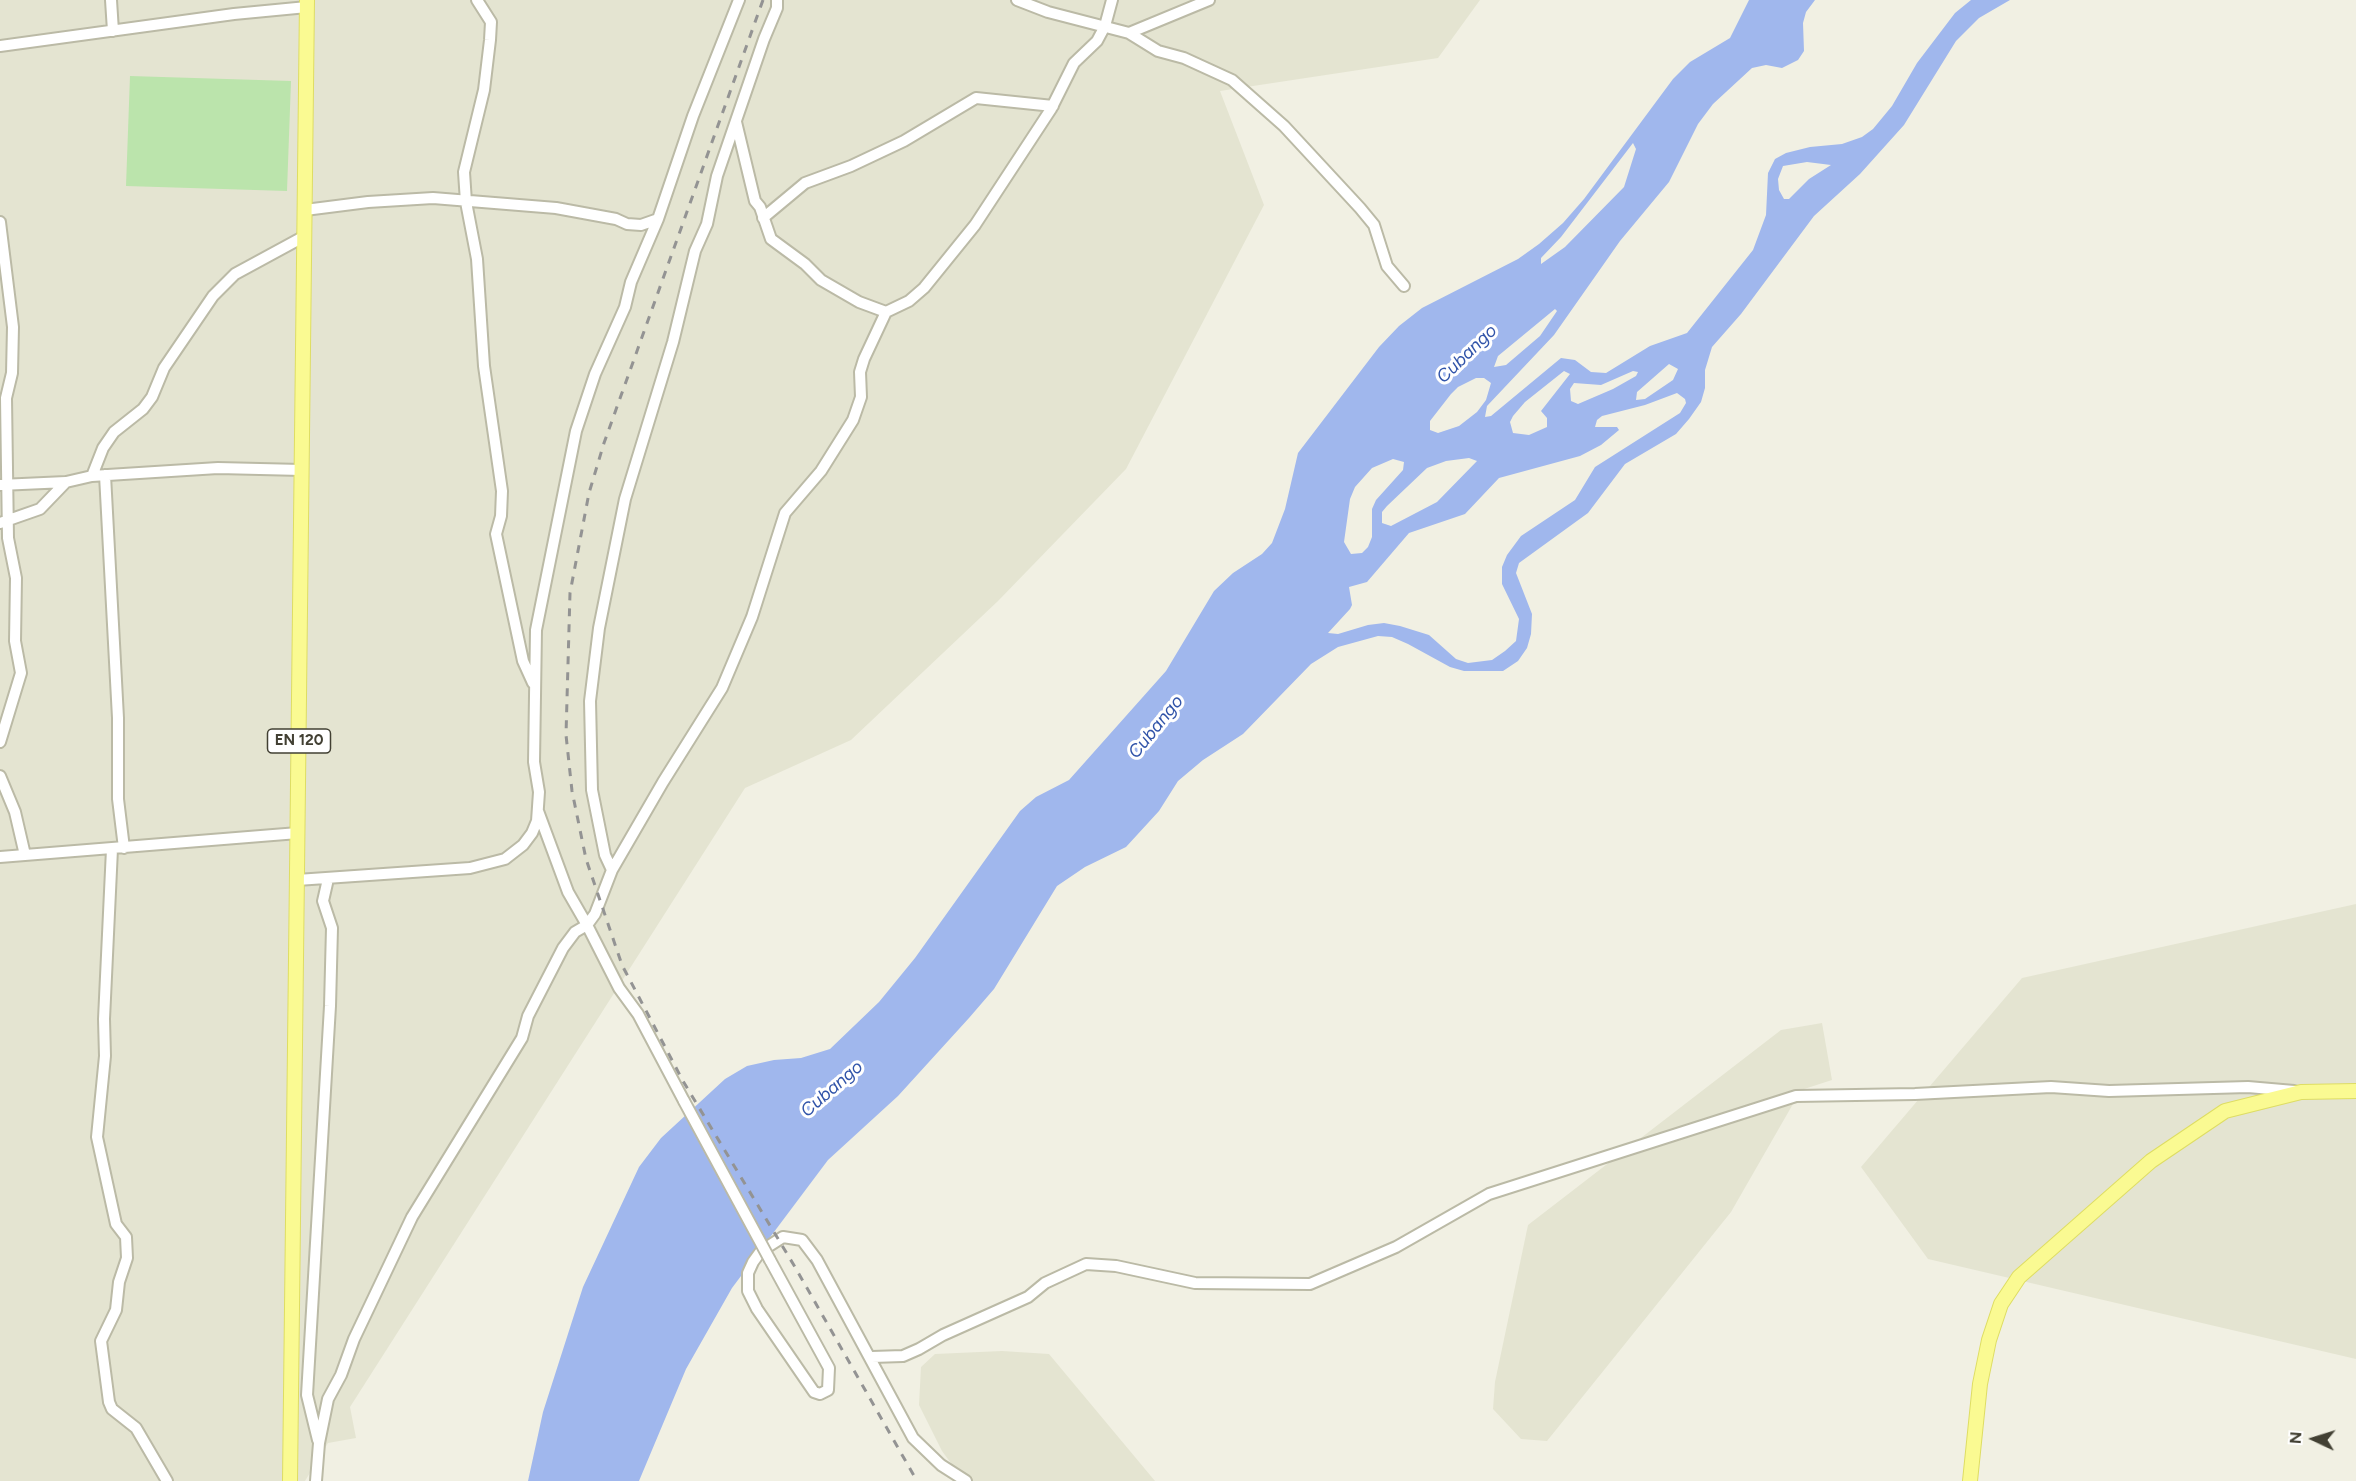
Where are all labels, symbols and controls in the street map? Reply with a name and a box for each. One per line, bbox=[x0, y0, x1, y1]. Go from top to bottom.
water label: Cubango bbox=[1432, 320, 1502, 388]
water label: Cubango bbox=[1124, 691, 1188, 763]
road number: EN 120 bbox=[268, 729, 330, 753]
water label: Cubango bbox=[797, 1056, 867, 1122]
north arrow bbox=[2284, 1409, 2344, 1469]
text: N bbox=[2286, 1431, 2305, 1445]

